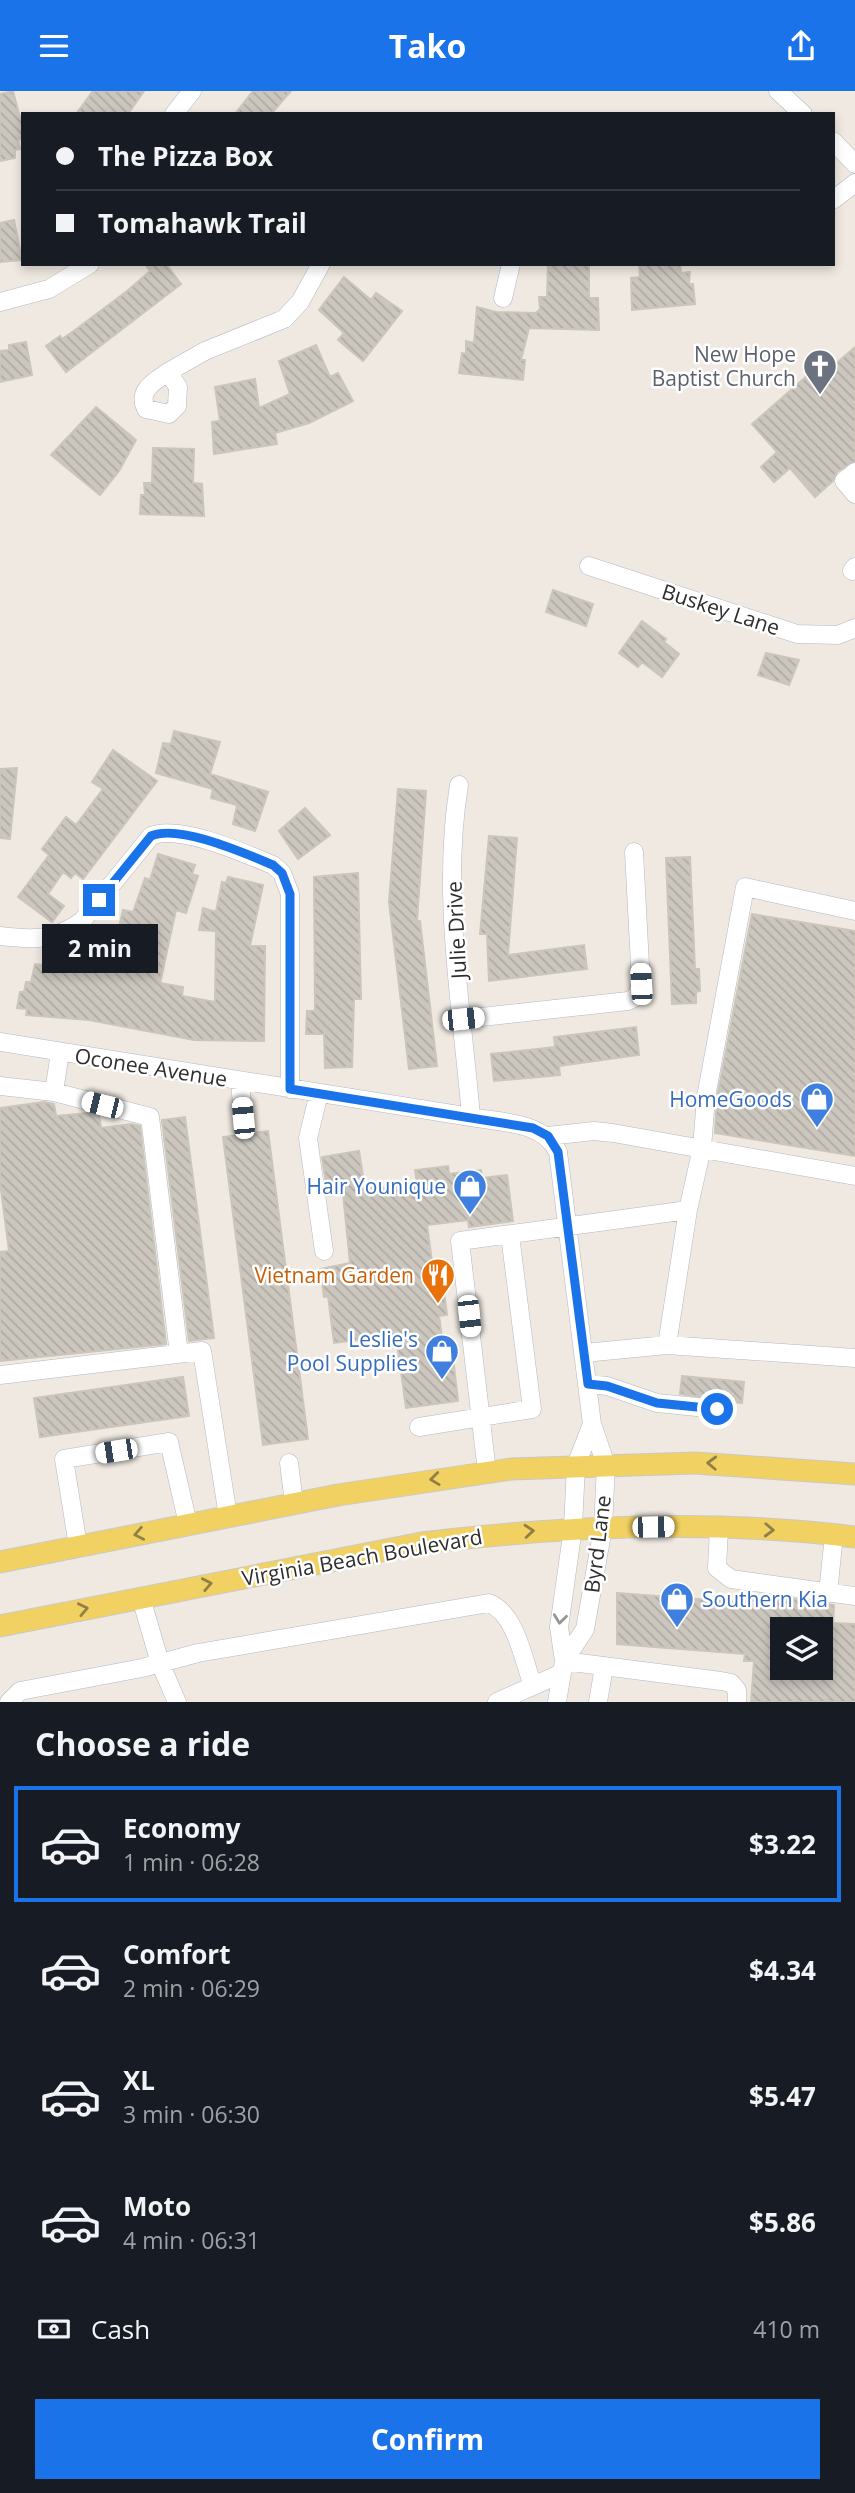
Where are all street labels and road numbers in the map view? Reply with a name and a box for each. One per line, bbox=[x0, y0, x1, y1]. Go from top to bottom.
street label: Buskey Lane bbox=[658, 577, 784, 641]
street label: Julie Drive bbox=[439, 880, 473, 982]
street label: Oconee Avenue bbox=[73, 1041, 229, 1093]
street label: Byrd Lane bbox=[577, 1494, 617, 1594]
street label: Virginia Beach Boulevard bbox=[240, 1522, 484, 1592]

